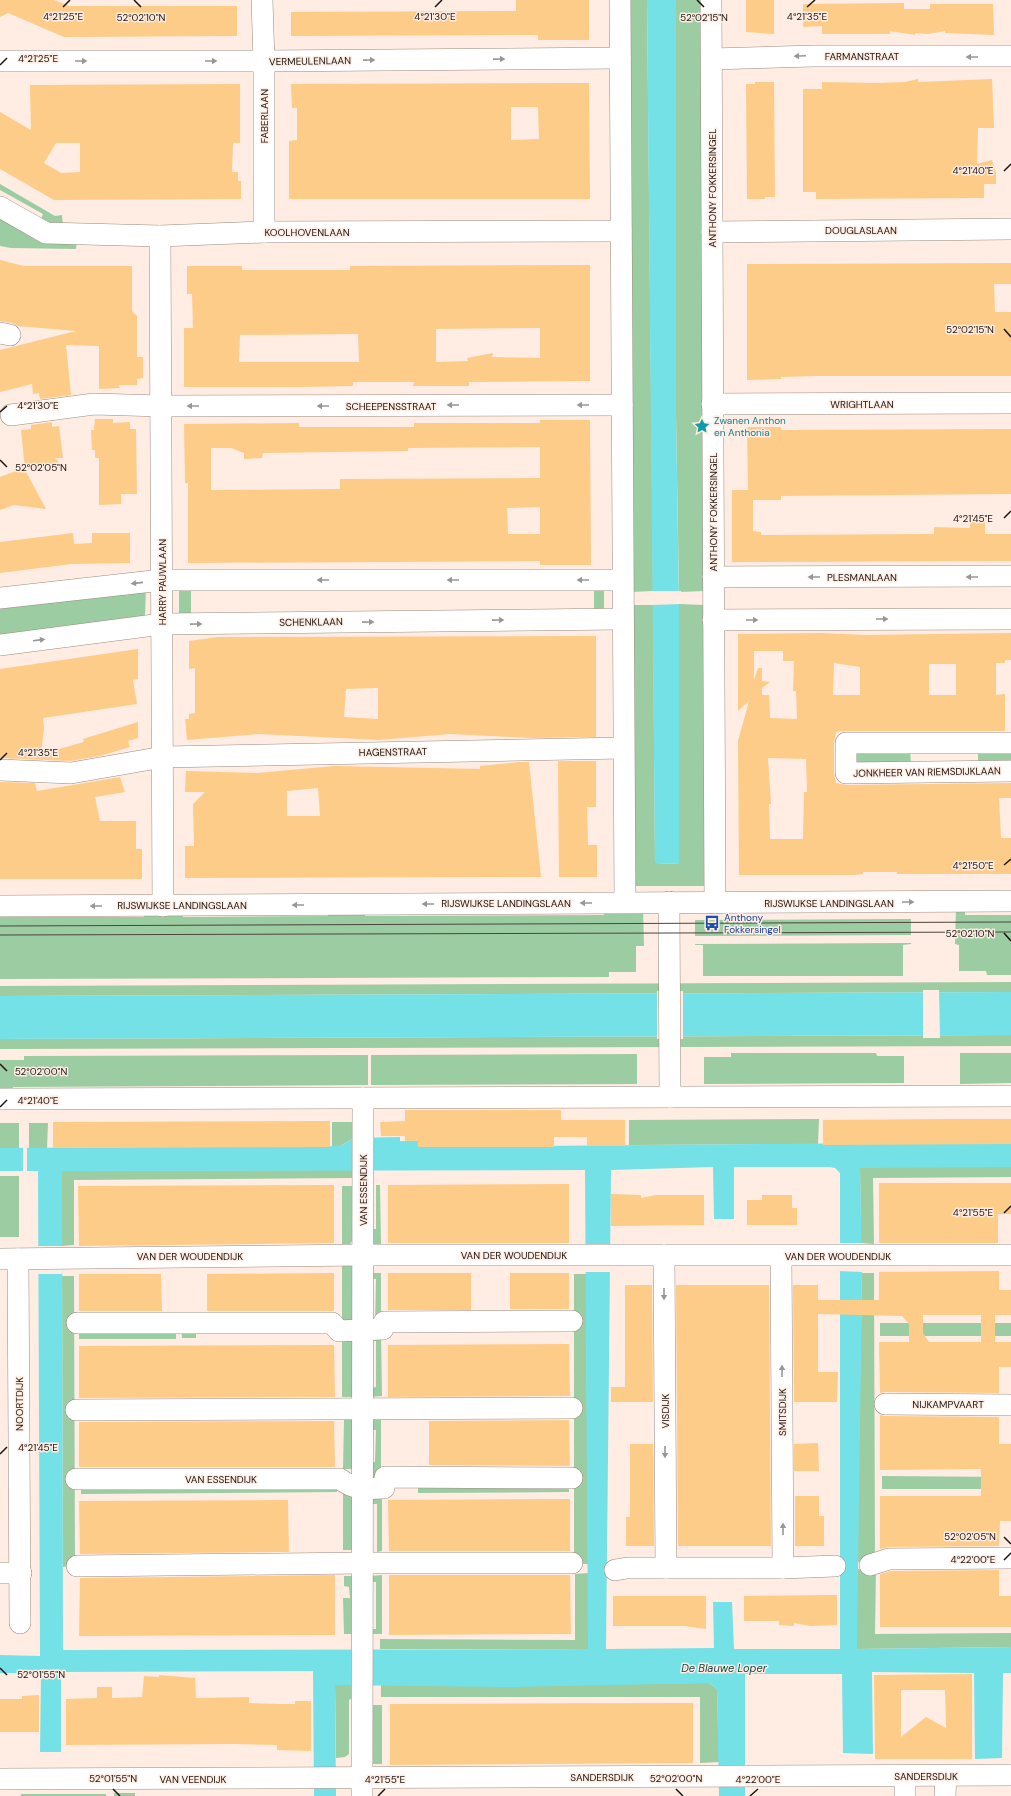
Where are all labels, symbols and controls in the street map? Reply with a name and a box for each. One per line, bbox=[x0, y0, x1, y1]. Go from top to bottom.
text: 4°21'25"E bbox=[43, 10, 83, 23]
text: 4°21'30"E bbox=[414, 10, 456, 23]
text: 4°21'35"E bbox=[787, 10, 828, 23]
text: 52°02'10"N bbox=[117, 11, 166, 24]
text: 52°02'15"N bbox=[680, 11, 728, 24]
street label: FARMANSTRAAT bbox=[825, 50, 900, 63]
text: 4°21'25"E bbox=[18, 52, 58, 65]
one-way arrow bbox=[794, 53, 806, 60]
street label: VERMEULENLAAN bbox=[269, 54, 351, 68]
one-way arrow bbox=[965, 54, 978, 60]
one-way arrow bbox=[493, 56, 506, 62]
one-way arrow bbox=[363, 57, 376, 63]
one-way arrow bbox=[75, 58, 88, 64]
one-way arrow bbox=[205, 58, 218, 64]
street label: FABERLAAN bbox=[258, 89, 271, 143]
street label: ANTHONY FOKKERSINGEL bbox=[706, 129, 719, 248]
text: 4°21'40"E bbox=[953, 164, 994, 177]
street label: DOUGLASLAAN bbox=[825, 224, 897, 237]
street label: KOOLHOVENLAAN bbox=[264, 226, 350, 239]
text: 52°02'15"N bbox=[946, 323, 994, 336]
street label: WRIGHTLAAN bbox=[830, 398, 894, 411]
text: 4°21'30"E bbox=[17, 399, 59, 412]
street label: SCHEEPENSSTRAAT bbox=[346, 400, 437, 413]
one-way arrow bbox=[446, 402, 459, 408]
one-way arrow bbox=[576, 402, 589, 408]
one-way arrow bbox=[186, 403, 199, 409]
one-way arrow bbox=[316, 403, 329, 409]
place label: Zwanen Anthon en Anthonia bbox=[714, 414, 786, 439]
place icon: Zwanen Anthon en Anthonia bbox=[693, 417, 711, 435]
street label: ANTHONY FOKKERSINGEL bbox=[707, 453, 720, 572]
text: 52°02'05"N bbox=[15, 461, 67, 474]
text: 4°21'45"E bbox=[953, 512, 993, 525]
street label: HARRY PAUWLAAN bbox=[156, 539, 169, 625]
street label: PLESMANLAAN bbox=[827, 571, 897, 584]
one-way arrow bbox=[807, 574, 820, 580]
one-way arrow bbox=[965, 574, 978, 580]
one-way arrow bbox=[316, 577, 329, 583]
one-way arrow bbox=[446, 577, 459, 583]
one-way arrow bbox=[576, 577, 589, 583]
one-way arrow bbox=[131, 580, 143, 586]
street label: SCHENKLAAN bbox=[279, 615, 343, 629]
one-way arrow bbox=[746, 616, 758, 623]
one-way arrow bbox=[876, 616, 889, 622]
one-way arrow bbox=[492, 617, 505, 623]
one-way arrow bbox=[362, 619, 375, 625]
one-way arrow bbox=[190, 621, 203, 627]
one-way arrow bbox=[33, 637, 45, 643]
street label: HAGENSTRAAT bbox=[359, 745, 428, 759]
text: 4°21'35"E bbox=[18, 746, 59, 759]
street label: JONKHEER VAN RIEMSDIJKLAAN bbox=[853, 764, 1001, 780]
text: 4°21'50"E bbox=[952, 859, 994, 872]
street label: RIJSWIJKSE LANDINGSLAAN bbox=[441, 897, 571, 910]
street label: RIJSWIJKSE LANDINGSLAAN bbox=[764, 897, 894, 910]
street label: RIJSWIJKSE LANDINGSLAAN bbox=[117, 899, 247, 912]
one-way arrow bbox=[580, 899, 592, 906]
one-way arrow bbox=[902, 899, 915, 905]
one-way arrow bbox=[421, 901, 434, 907]
one-way arrow bbox=[291, 902, 304, 908]
one-way arrow bbox=[89, 903, 102, 909]
place label: Anthony Fokkersingel bbox=[724, 911, 781, 936]
bus stop icon: Anthony Fokkersingel bbox=[703, 914, 721, 932]
text: 52°02'10"N bbox=[946, 927, 995, 940]
text: 52°02'00"N bbox=[15, 1065, 67, 1078]
text: 4°21'40"E bbox=[18, 1094, 59, 1107]
street label: VAN ESSENDIJK bbox=[357, 1154, 370, 1226]
text: 4°21'55"E bbox=[953, 1206, 993, 1219]
street label: VAN DER WOUDENDIJK bbox=[461, 1249, 567, 1262]
street label: VAN DER WOUDENDIJK bbox=[137, 1250, 243, 1263]
street label: VAN DER WOUDENDIJK bbox=[785, 1250, 891, 1263]
one-way arrow bbox=[661, 1288, 667, 1301]
one-way arrow bbox=[778, 1365, 785, 1377]
street label: NOORTDIJK bbox=[13, 1377, 26, 1431]
street label: SMITSDIJK bbox=[776, 1388, 789, 1436]
street label: VISDIJK bbox=[659, 1393, 672, 1428]
street label: NIJKAMPVAART bbox=[912, 1398, 984, 1411]
text: 4°21'45"E bbox=[18, 1441, 58, 1454]
one-way arrow bbox=[662, 1446, 668, 1459]
street label: VAN ESSENDIJK bbox=[185, 1473, 257, 1486]
one-way arrow bbox=[780, 1522, 786, 1535]
text: 52°02'05"N bbox=[944, 1530, 996, 1543]
text: 4°22'00"E bbox=[951, 1553, 996, 1566]
water label: De Blauwe Loper bbox=[681, 1661, 768, 1675]
text: 52°01'55"N bbox=[17, 1668, 65, 1681]
street label: SANDERSDIJK bbox=[894, 1770, 958, 1783]
street label: SANDERSDIJK bbox=[570, 1771, 634, 1784]
text: 52°01'55"N bbox=[89, 1772, 137, 1785]
text: 52°02'00"N bbox=[650, 1772, 702, 1785]
street label: VAN VEENDIJK bbox=[160, 1773, 227, 1786]
text: 4°21'55"E bbox=[365, 1773, 405, 1786]
text: 4°22'00"E bbox=[736, 1773, 781, 1786]

